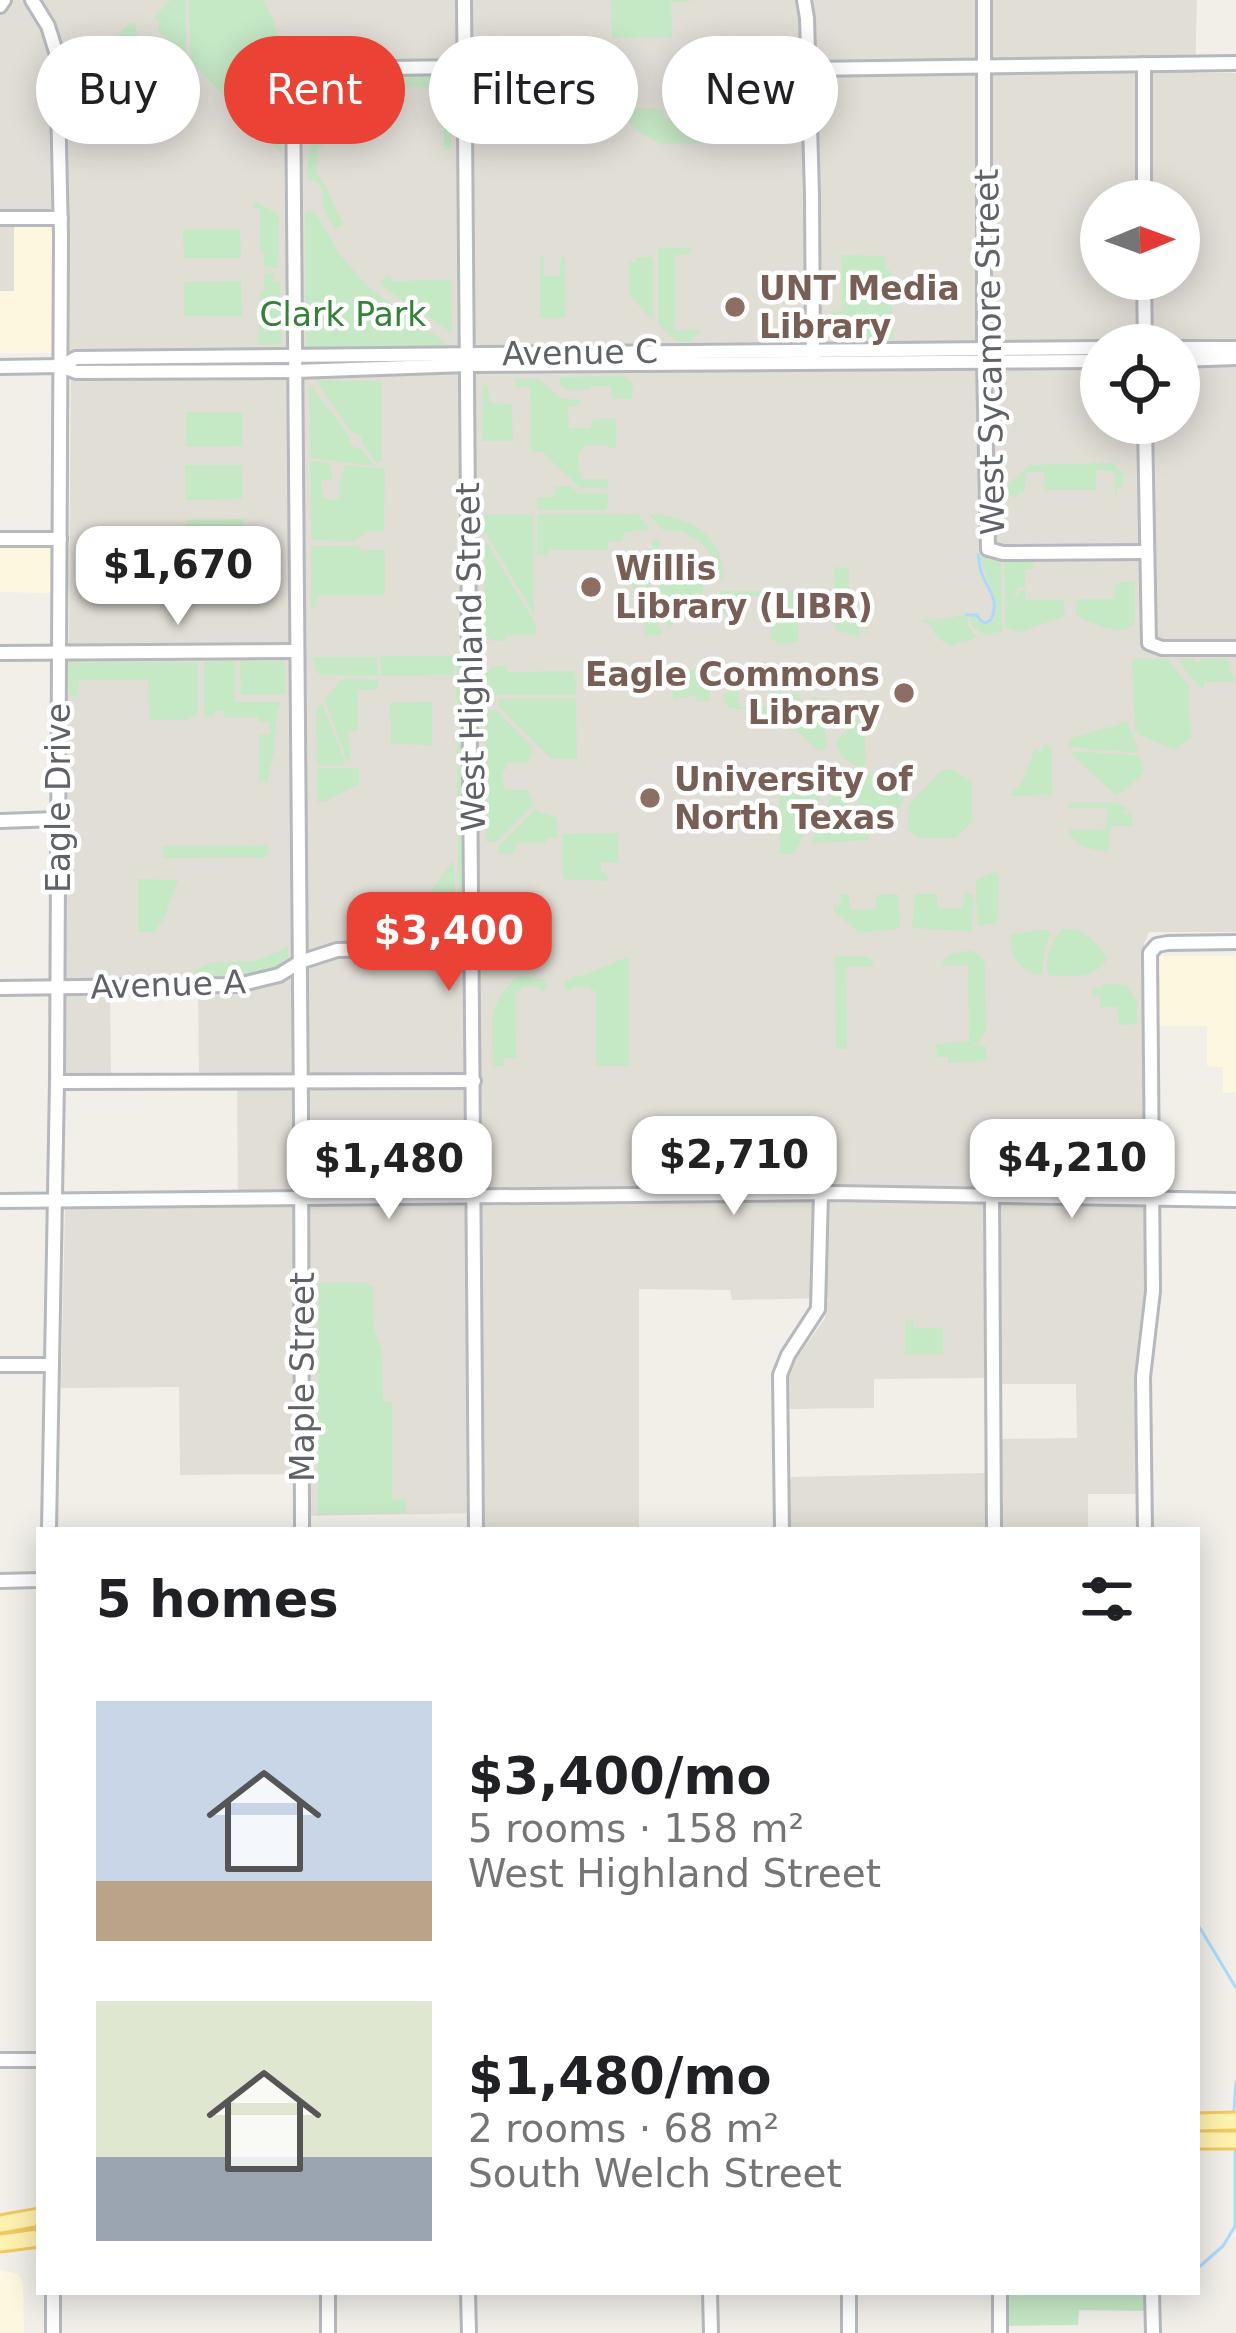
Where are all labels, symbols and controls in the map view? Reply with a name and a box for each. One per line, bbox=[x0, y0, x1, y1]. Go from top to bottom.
chip: Buy bbox=[36, 36, 200, 144]
chip: Rent bbox=[224, 36, 405, 144]
chip: Filters bbox=[429, 36, 638, 144]
chip: New bbox=[662, 36, 838, 144]
street label: West Sycamore Street bbox=[967, 168, 1012, 536]
north arrow bbox=[1080, 180, 1200, 300]
map controls bbox=[1080, 180, 1200, 444]
place label: UNT Media Library bbox=[759, 269, 960, 346]
marker: UNT Media Library bbox=[722, 294, 748, 320]
park label: Clark Park bbox=[260, 295, 427, 334]
button: locate bbox=[1080, 324, 1200, 444]
street label: Avenue C bbox=[502, 332, 658, 373]
street label: West Highland Street bbox=[448, 482, 493, 832]
pin: $1,670 bbox=[80, 526, 276, 628]
text: $1,670 bbox=[103, 542, 253, 587]
place label: Willis Library (LIBR) bbox=[615, 549, 873, 626]
marker: Willis Library (LIBR) bbox=[578, 574, 604, 600]
place label: Eagle Commons Library bbox=[585, 655, 880, 732]
marker: Eagle Commons Library bbox=[891, 680, 917, 706]
street label: Eagle Drive bbox=[39, 703, 78, 893]
place label: University of North Texas bbox=[674, 760, 913, 837]
marker: University of North Texas bbox=[637, 785, 663, 811]
pin: $3,400 bbox=[351, 892, 547, 994]
text: $3,400 bbox=[374, 908, 524, 953]
street label: Avenue A bbox=[90, 962, 247, 1007]
pin: $2,710 bbox=[636, 1116, 832, 1218]
pin: $4,210 bbox=[974, 1119, 1170, 1221]
pin: $1,480 bbox=[291, 1120, 487, 1222]
text: $2,710 bbox=[659, 1132, 809, 1177]
text: $4,210 bbox=[997, 1135, 1147, 1180]
text: $1,480 bbox=[314, 1136, 464, 1181]
street label: Maple Street bbox=[283, 1272, 322, 1482]
icon: filters bbox=[1074, 1566, 1140, 1632]
text: 5 homes bbox=[96, 1570, 339, 1629]
text: $3,400/mo bbox=[468, 1747, 772, 1806]
icon: home bbox=[192, 1749, 336, 1893]
text: 5 rooms · 158 m² bbox=[468, 1806, 804, 1851]
text: West Highland Street bbox=[468, 1851, 881, 1896]
text: $1,480/mo bbox=[468, 2047, 772, 2106]
icon: home bbox=[192, 2049, 336, 2193]
text: 2 rooms · 68 m² bbox=[468, 2106, 779, 2151]
text: South Welch Street bbox=[468, 2151, 842, 2196]

